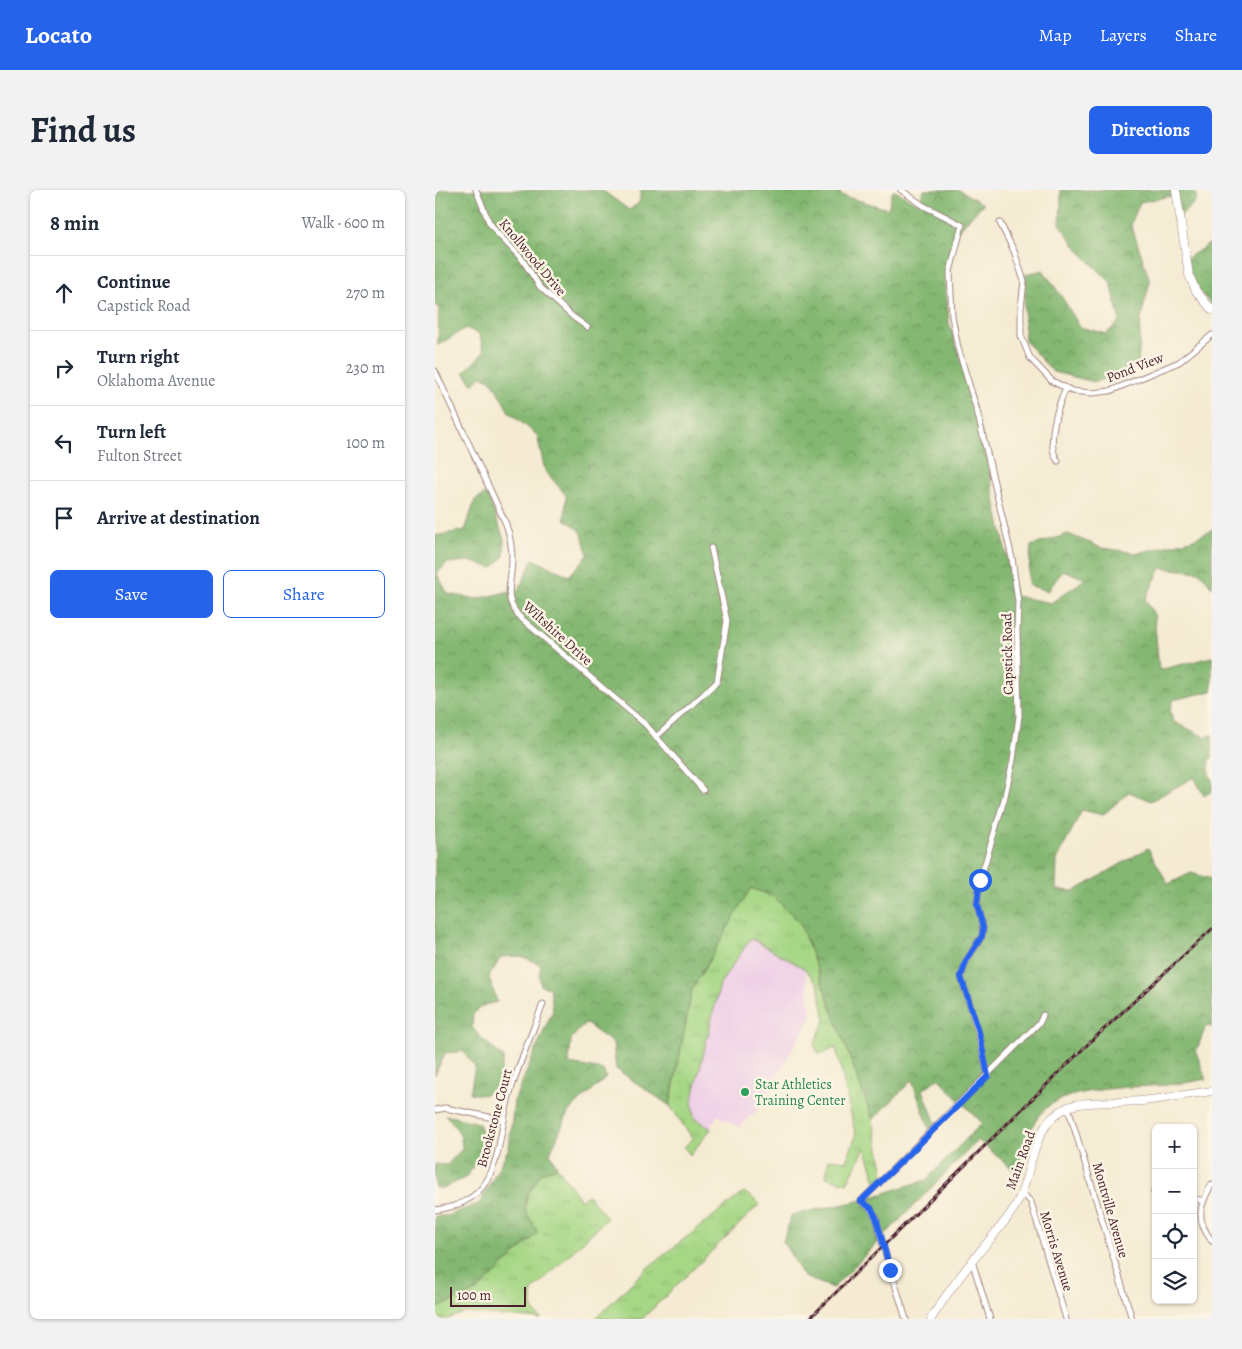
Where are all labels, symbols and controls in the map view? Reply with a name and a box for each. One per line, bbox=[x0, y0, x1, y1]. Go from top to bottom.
text: Locato bbox=[25, 19, 92, 51]
text: Map bbox=[1039, 23, 1072, 47]
text: Layers bbox=[1100, 23, 1147, 47]
text: Share bbox=[1175, 23, 1217, 47]
text: Find us bbox=[30, 106, 136, 154]
button: Directions bbox=[1089, 106, 1212, 154]
text: 8 min bbox=[50, 209, 99, 237]
text: Walk · 600 m bbox=[302, 212, 385, 234]
street label: Knollwood Drive bbox=[495, 215, 571, 300]
text: Continue bbox=[97, 269, 171, 295]
icon: ahead bbox=[50, 279, 78, 307]
text: 270 m bbox=[346, 282, 385, 304]
text: Capstick Road bbox=[97, 295, 190, 317]
text: Turn right bbox=[97, 344, 179, 370]
street label: Pond View bbox=[1104, 348, 1167, 387]
icon: right bbox=[50, 354, 78, 382]
text: 230 m bbox=[346, 357, 385, 379]
text: Oklahoma Avenue bbox=[97, 370, 215, 392]
text: Turn left bbox=[97, 419, 166, 445]
icon: left bbox=[50, 429, 78, 457]
text: 100 m bbox=[346, 432, 385, 454]
text: Fulton Street bbox=[97, 445, 182, 467]
icon: arrive bbox=[50, 504, 78, 532]
text: Arrive at destination bbox=[97, 505, 260, 531]
button: Save bbox=[50, 570, 213, 618]
button: Share bbox=[223, 570, 385, 618]
street label: Wiltshire Drive bbox=[518, 596, 596, 670]
street label: Capstick Road bbox=[997, 613, 1018, 695]
route start bbox=[969, 869, 992, 892]
street label: Brookstone Court bbox=[472, 1066, 517, 1170]
place label: Star Athletics Training Center bbox=[755, 1075, 846, 1110]
marker: Star Athletics Training Center bbox=[739, 1086, 751, 1098]
map controls bbox=[1152, 1124, 1197, 1304]
button: + bbox=[1152, 1124, 1197, 1169]
street label: Main Road bbox=[1001, 1127, 1040, 1192]
street label: Montville Avenue bbox=[1088, 1160, 1133, 1260]
button: − bbox=[1152, 1169, 1197, 1214]
street label: Morris Avenue bbox=[1035, 1209, 1078, 1294]
button: locate bbox=[1152, 1214, 1197, 1259]
route end bbox=[879, 1259, 902, 1282]
button: layers bbox=[1152, 1259, 1197, 1304]
scale bar bbox=[450, 1284, 526, 1307]
text: 100 m bbox=[457, 1286, 491, 1305]

